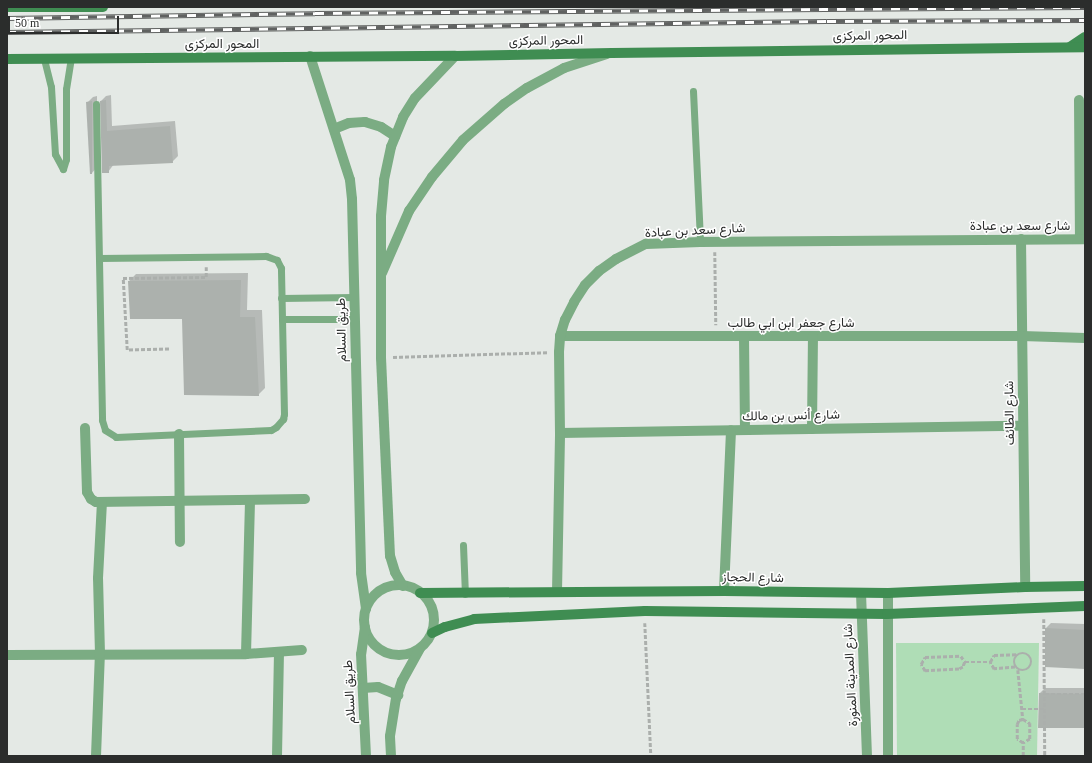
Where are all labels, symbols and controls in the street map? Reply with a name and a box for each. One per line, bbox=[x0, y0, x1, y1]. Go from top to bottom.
scale bar bbox=[10, 8, 121, 34]
text: 50 m bbox=[15, 16, 39, 30]
street label: المحور المركزى bbox=[833, 28, 907, 44]
street label: المحور المركزى bbox=[509, 33, 583, 49]
street label: المحور المركزى bbox=[185, 36, 259, 52]
street label: شارع سعد بن عبادة bbox=[970, 218, 1070, 234]
street label: شارع سعد بن عبادة bbox=[644, 221, 746, 241]
street label: طريق السلام bbox=[334, 298, 350, 362]
street label: شارع جعفر ابن ابي طالب bbox=[727, 315, 855, 331]
street label: شارع الطائف bbox=[1002, 381, 1018, 445]
street label: شارع أنس بن مالك bbox=[742, 407, 840, 425]
street label: شارع الحجاز bbox=[722, 570, 784, 586]
street label: شارع المدينة المنورة bbox=[841, 623, 861, 727]
street label: طريق السلام bbox=[341, 660, 359, 724]

